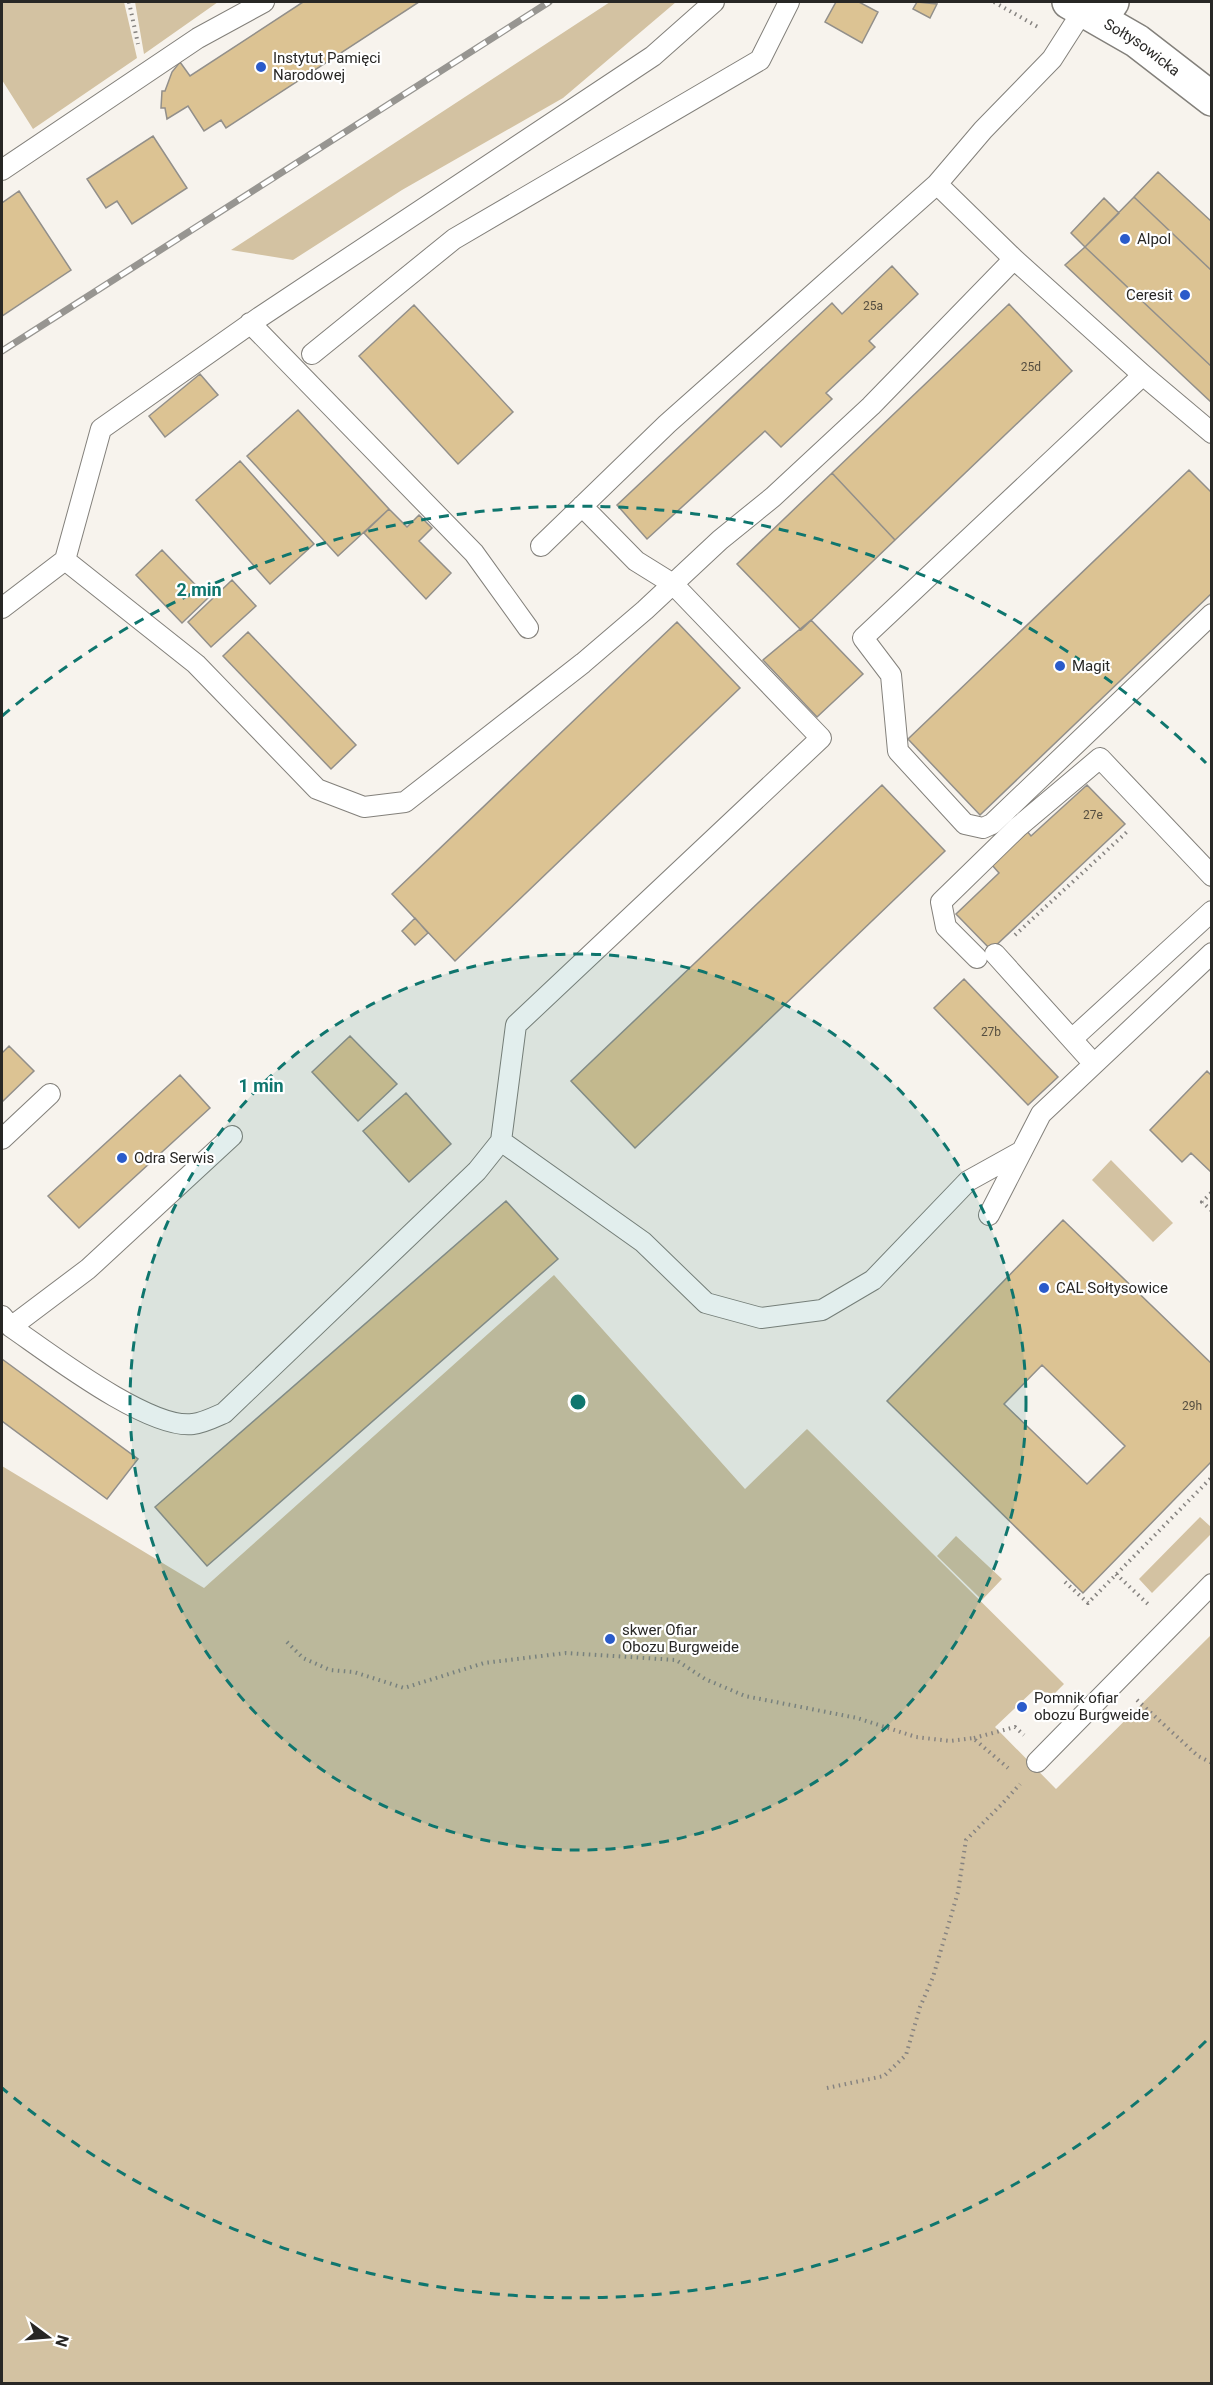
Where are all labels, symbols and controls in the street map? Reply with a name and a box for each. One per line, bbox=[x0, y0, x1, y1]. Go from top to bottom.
street label: Sołtysowicka bbox=[1101, 15, 1184, 80]
place label: Instytut Pamięci Narodowej bbox=[273, 49, 381, 84]
marker: Instytut Pamięci Narodowej bbox=[254, 60, 268, 74]
place label: Alpol bbox=[1137, 230, 1171, 248]
marker: Alpol bbox=[1118, 232, 1132, 246]
place label: Ceresit bbox=[1126, 286, 1173, 304]
marker: Ceresit bbox=[1178, 288, 1192, 302]
house number: 25a bbox=[863, 299, 883, 313]
house number: 25d bbox=[1021, 360, 1041, 374]
text: 2 min bbox=[176, 579, 222, 600]
place label: Magit bbox=[1072, 657, 1110, 675]
marker: Magit bbox=[1053, 659, 1067, 673]
house number: 27e bbox=[1083, 808, 1103, 822]
house number: 27b bbox=[981, 1025, 1001, 1039]
text: 1 min bbox=[238, 1075, 284, 1096]
place label: Odra Serwis bbox=[134, 1149, 214, 1167]
marker: Odra Serwis bbox=[115, 1151, 129, 1165]
place label: CAL Sołtysowice bbox=[1056, 1279, 1168, 1297]
marker: CAL Sołtysowice bbox=[1037, 1281, 1051, 1295]
centre of rings bbox=[568, 1392, 588, 1412]
house number: 29h bbox=[1182, 1399, 1202, 1413]
place label: skwer Ofiar Obozu Burgweide bbox=[622, 1621, 739, 1656]
marker: skwer Ofiar Obozu Burgweide bbox=[603, 1632, 617, 1646]
place label: Pomnik ofiar obozu Burgweide bbox=[1034, 1689, 1149, 1724]
marker: Pomnik ofiar obozu Burgweide bbox=[1015, 1700, 1029, 1714]
north arrow bbox=[18, 2307, 78, 2367]
text: N bbox=[51, 2333, 73, 2349]

